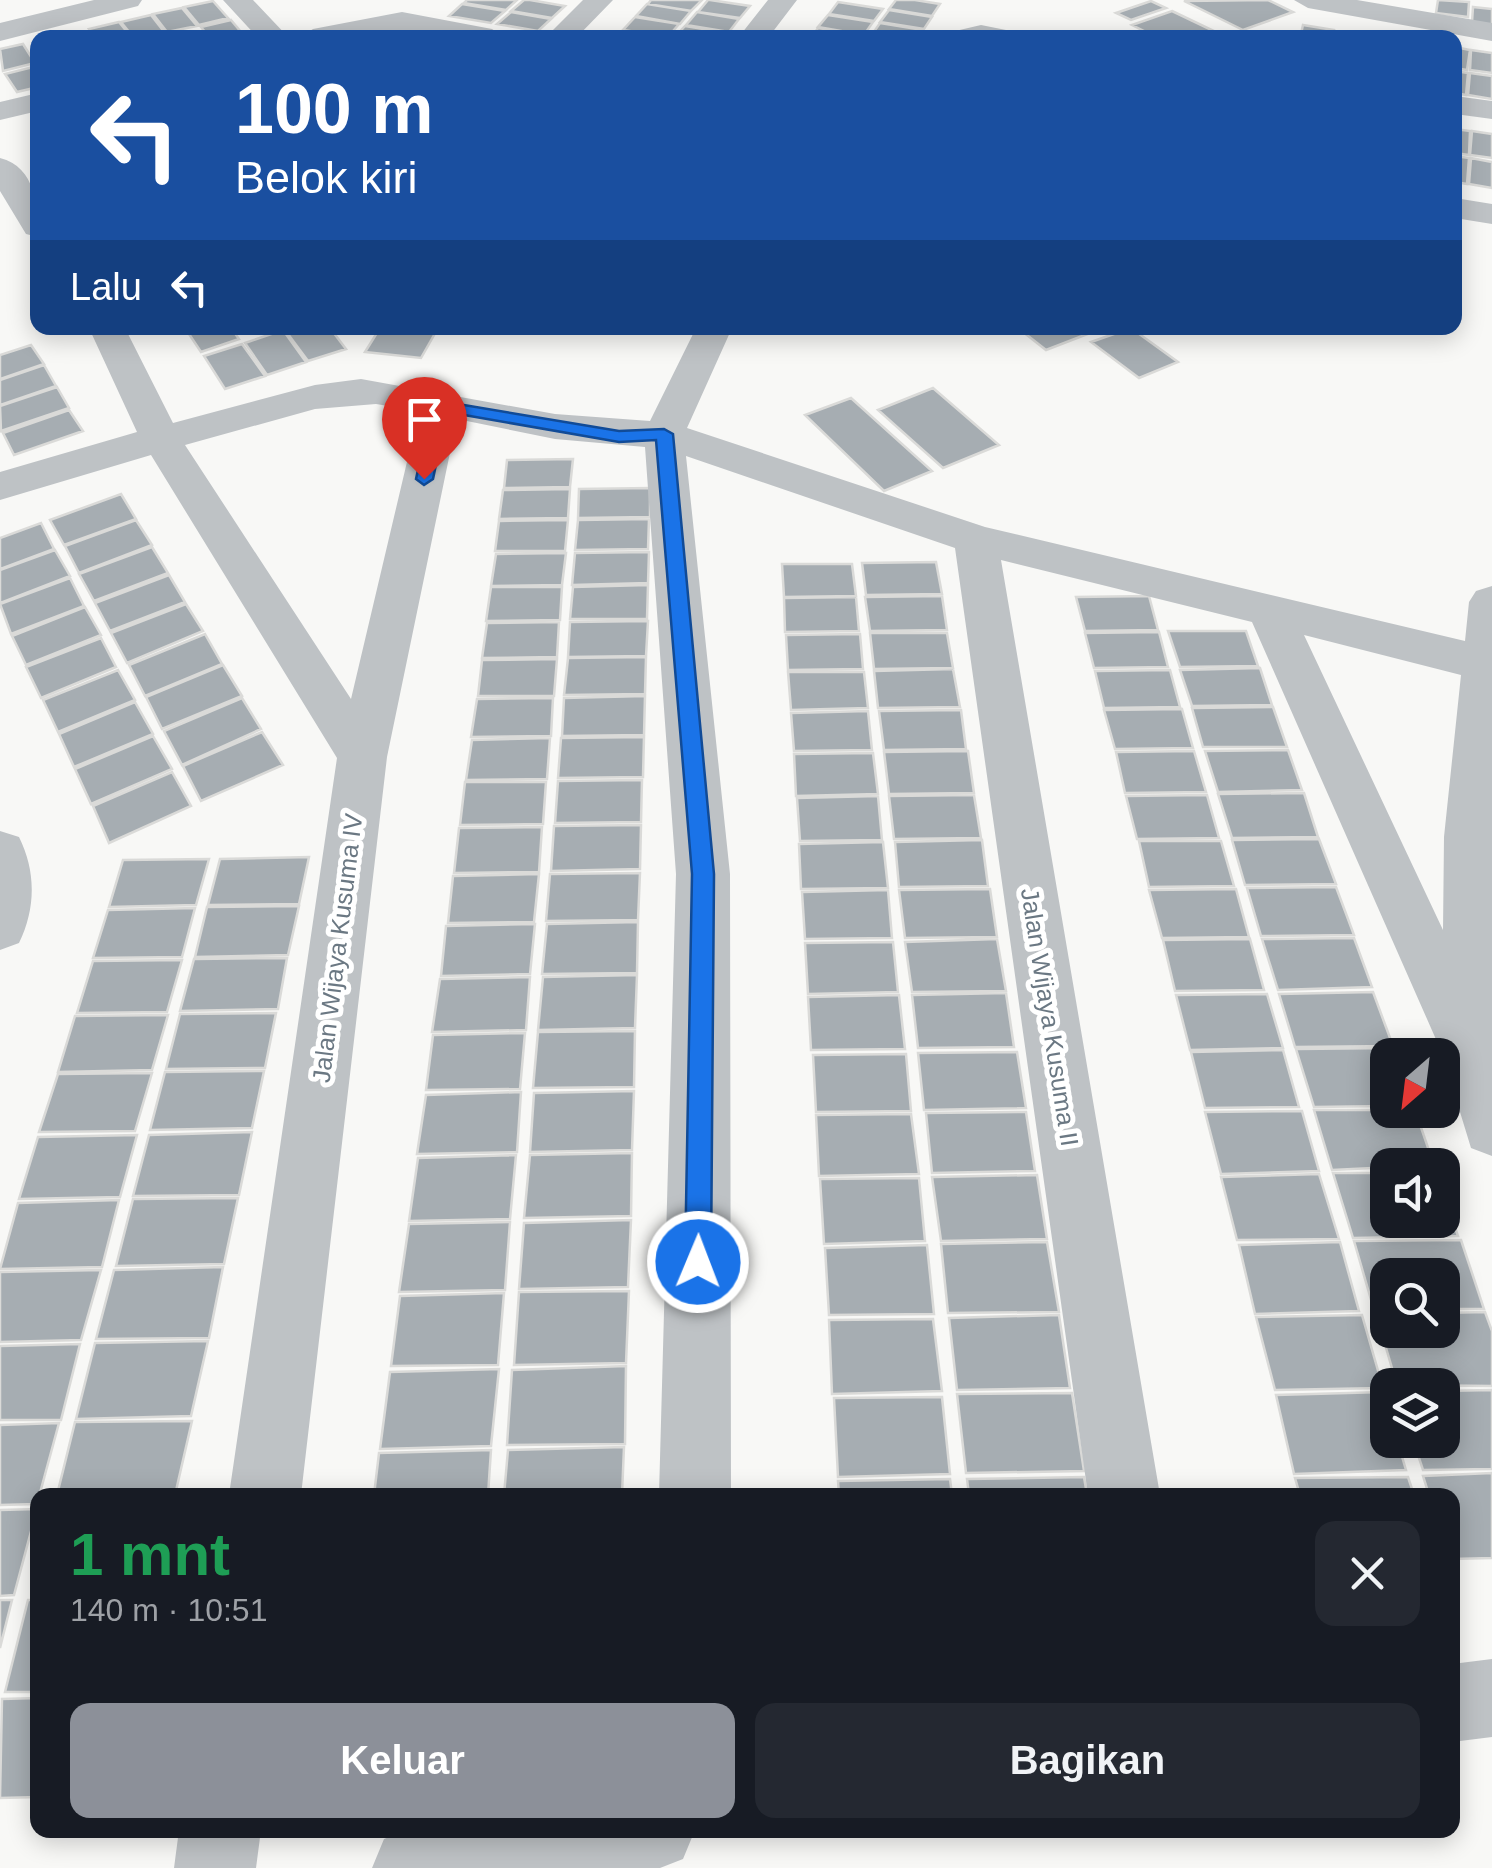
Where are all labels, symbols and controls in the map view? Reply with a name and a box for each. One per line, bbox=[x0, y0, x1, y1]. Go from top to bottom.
icon: left bbox=[70, 70, 200, 200]
text: 100 m bbox=[235, 70, 433, 148]
text: Belok kiri bbox=[235, 152, 418, 203]
icon: left bbox=[162, 260, 217, 315]
text: Lalu bbox=[70, 266, 142, 308]
pin bbox=[382, 377, 467, 480]
icon: arrive bbox=[397, 392, 452, 447]
street label: Jalan Wijaya Kusuma IV bbox=[307, 812, 367, 1084]
street label: Jalan Wijaya Kusuma II bbox=[1016, 886, 1084, 1148]
north arrow bbox=[1370, 1038, 1460, 1128]
map controls bbox=[1370, 1038, 1460, 1458]
button: sound bbox=[1370, 1148, 1460, 1238]
position arrow bbox=[646, 1210, 750, 1314]
button: search bbox=[1370, 1258, 1460, 1348]
button: layers bbox=[1370, 1368, 1460, 1458]
text: 1 mnt bbox=[70, 1521, 230, 1588]
button: close bbox=[1315, 1521, 1420, 1626]
text: 140 m · 10:51 bbox=[70, 1592, 267, 1628]
button: Keluar bbox=[70, 1703, 735, 1818]
button: Bagikan bbox=[755, 1703, 1420, 1818]

